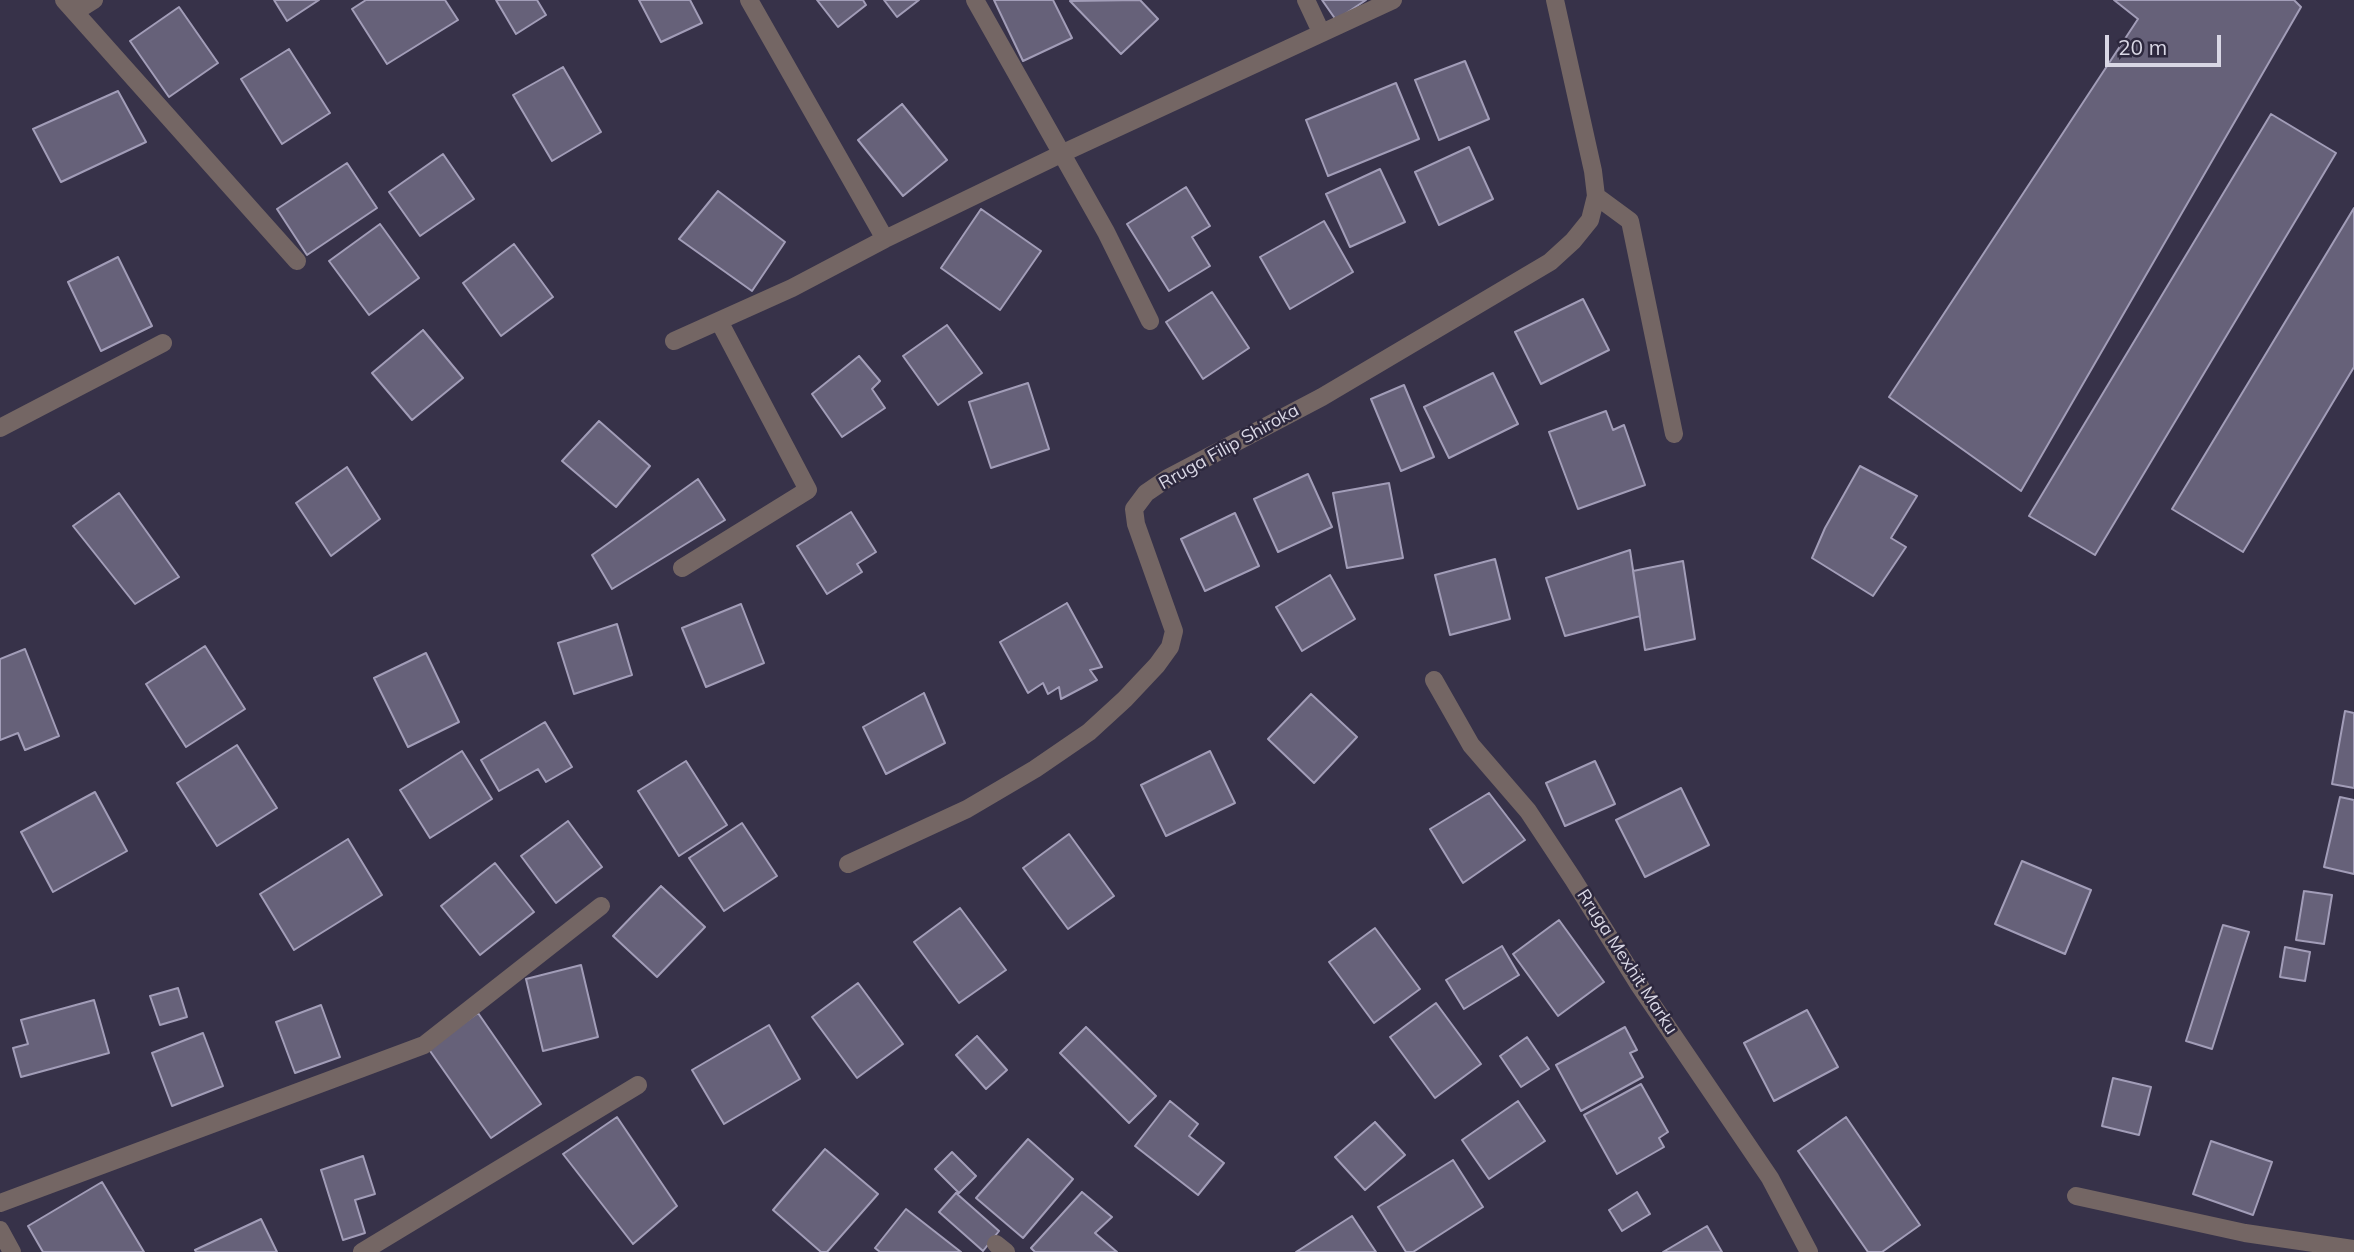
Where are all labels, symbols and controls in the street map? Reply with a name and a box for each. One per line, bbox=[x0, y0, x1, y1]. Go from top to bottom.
scale bar bbox=[2109, 21, 2224, 65]
text: 20 m bbox=[2118, 34, 2167, 60]
street label: Rruga Filip Shiroka bbox=[1155, 400, 1303, 494]
street label: Rruga Mexhit Marku bbox=[1572, 885, 1682, 1039]

